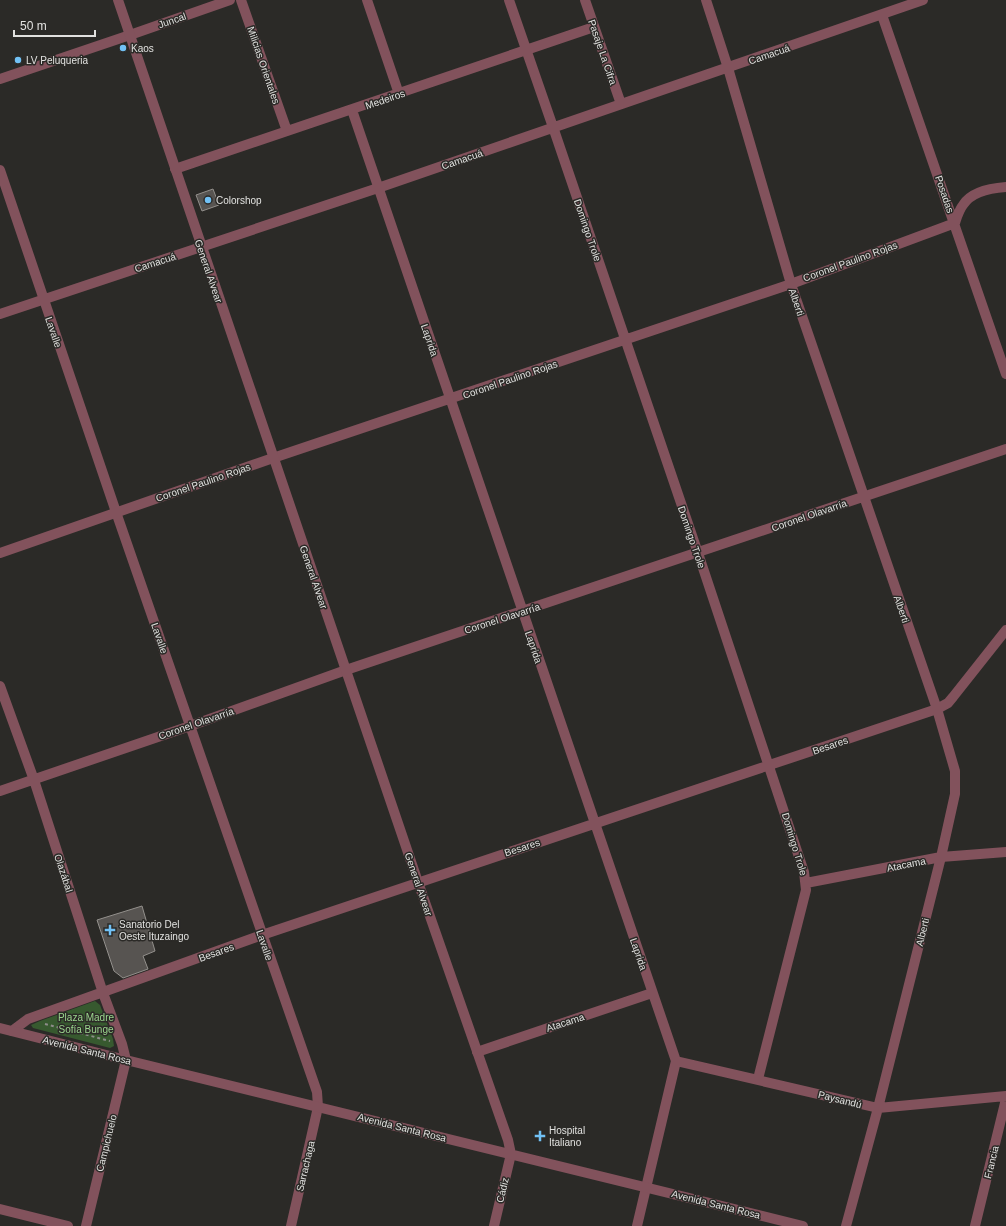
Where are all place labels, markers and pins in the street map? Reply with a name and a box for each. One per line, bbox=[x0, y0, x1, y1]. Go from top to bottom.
marker: Kaos bbox=[118, 43, 128, 53]
place label: Kaos bbox=[131, 43, 154, 54]
marker: LV Peluqueria bbox=[13, 55, 23, 65]
place label: LV Peluqueria bbox=[26, 55, 89, 66]
marker: Colorshop bbox=[203, 195, 213, 205]
place label: Colorshop bbox=[216, 195, 262, 206]
place label: Sanatorio Del Oeste Ituzaingo bbox=[119, 919, 189, 942]
marker: Sanatorio Del Oeste Ituzaingo bbox=[104, 924, 116, 936]
place label: Hospital Italiano bbox=[549, 1125, 585, 1148]
marker: Hospital Italiano bbox=[534, 1130, 546, 1142]

